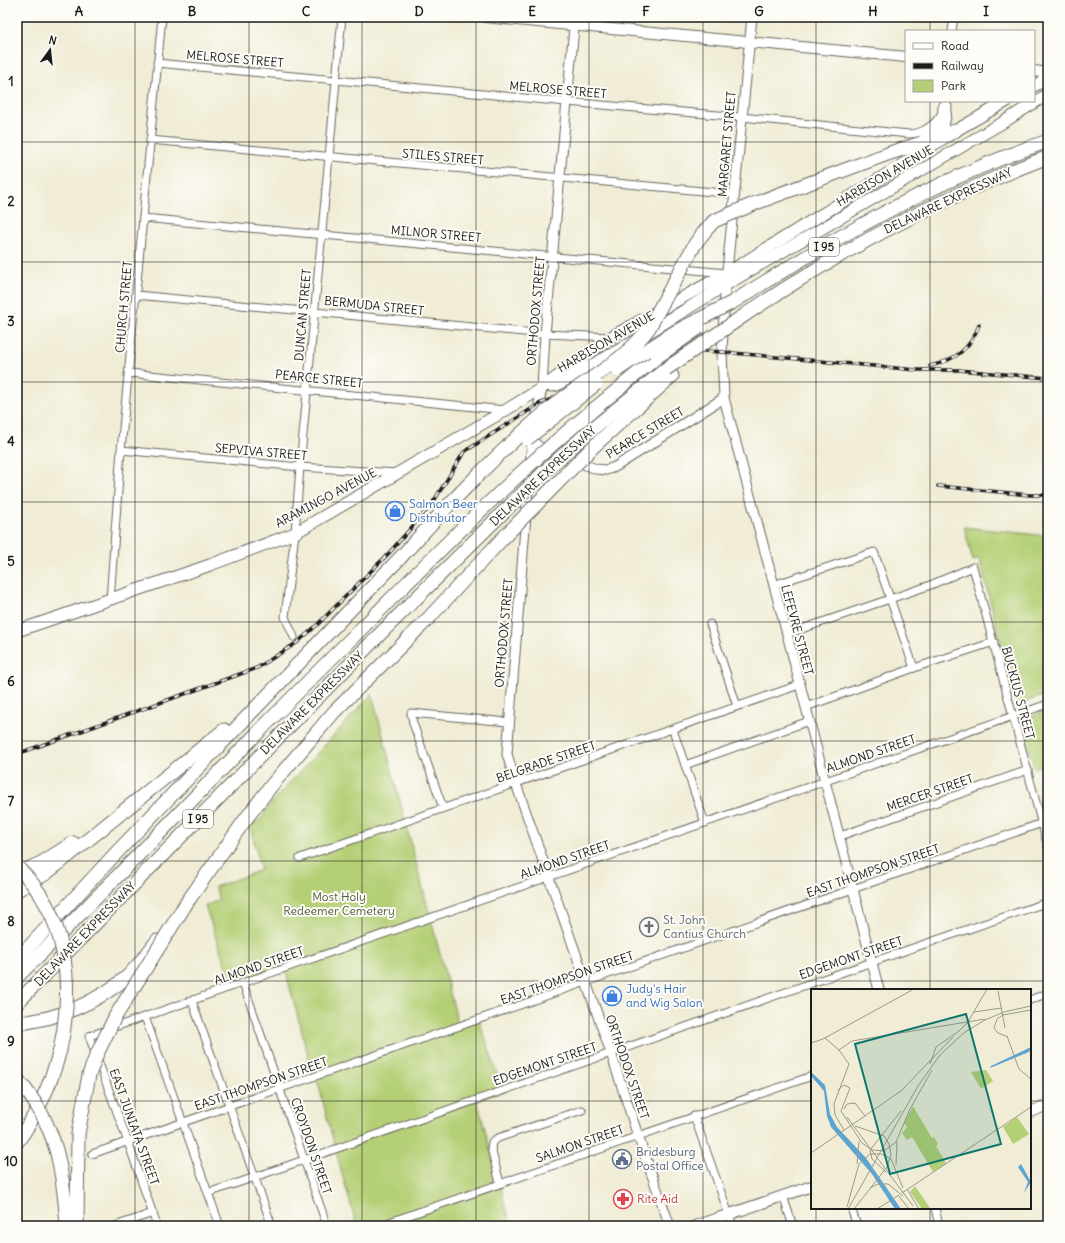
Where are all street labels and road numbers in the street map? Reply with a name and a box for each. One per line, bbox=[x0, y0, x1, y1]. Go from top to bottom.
street label: MELROSE STREET bbox=[186, 47, 284, 70]
street label: MELROSE STREET bbox=[509, 78, 607, 101]
street label: MARGARET STREET bbox=[714, 90, 739, 197]
street label: HARBISON AVENUE bbox=[834, 142, 936, 209]
street label: STILES STREET bbox=[401, 145, 485, 168]
street label: DELAWARE EXPRESSWAY bbox=[881, 164, 1015, 237]
street label: MILNOR STREET bbox=[390, 222, 482, 245]
road number: I 95 bbox=[809, 238, 839, 256]
street label: ORTHODOX STREET bbox=[523, 256, 548, 366]
street label: CHURCH STREET bbox=[112, 260, 135, 354]
street label: DUNCAN STREET bbox=[291, 268, 314, 362]
street label: BERMUDA STREET bbox=[323, 293, 425, 318]
street label: HARBISON AVENUE bbox=[555, 308, 657, 375]
street label: PEARCE STREET bbox=[274, 366, 364, 391]
street label: PEARCE STREET bbox=[603, 403, 686, 462]
street label: DELAWARE EXPRESSWAY bbox=[487, 422, 599, 529]
street label: SEPVIVA STREET bbox=[214, 440, 308, 463]
street label: ARAMINGO AVENUE bbox=[273, 465, 379, 531]
street label: ORTHODOX STREET bbox=[491, 578, 516, 688]
street label: LEFEVRE STREET bbox=[778, 583, 817, 677]
street label: BUCKIUS STREET bbox=[999, 645, 1038, 741]
street label: DELAWARE EXPRESSWAY bbox=[257, 648, 367, 757]
street label: ALMOND STREET bbox=[824, 731, 918, 776]
street label: BELGRADE STREET bbox=[494, 737, 598, 786]
street label: MERCER STREET bbox=[885, 771, 975, 814]
road number: I 95 bbox=[183, 810, 213, 828]
street label: ALMOND STREET bbox=[518, 837, 612, 882]
street label: EAST THOMPSON STREET bbox=[804, 841, 941, 900]
street label: DELAWARE EXPRESSWAY bbox=[31, 878, 139, 989]
street label: EDGEMONT STREET bbox=[797, 933, 905, 982]
street label: ALMOND STREET bbox=[212, 943, 306, 988]
street label: EAST THOMPSON STREET bbox=[498, 948, 635, 1007]
street label: ORTHODOX STREET bbox=[603, 1013, 652, 1121]
street label: EDGEMONT STREET bbox=[491, 1039, 599, 1088]
street label: EAST THOMPSON STREET bbox=[192, 1054, 329, 1113]
street label: EAST JUNIATA STREET bbox=[106, 1067, 163, 1187]
street label: CROYDON STREET bbox=[288, 1096, 335, 1196]
street label: SALMON STREET bbox=[534, 1121, 626, 1166]

